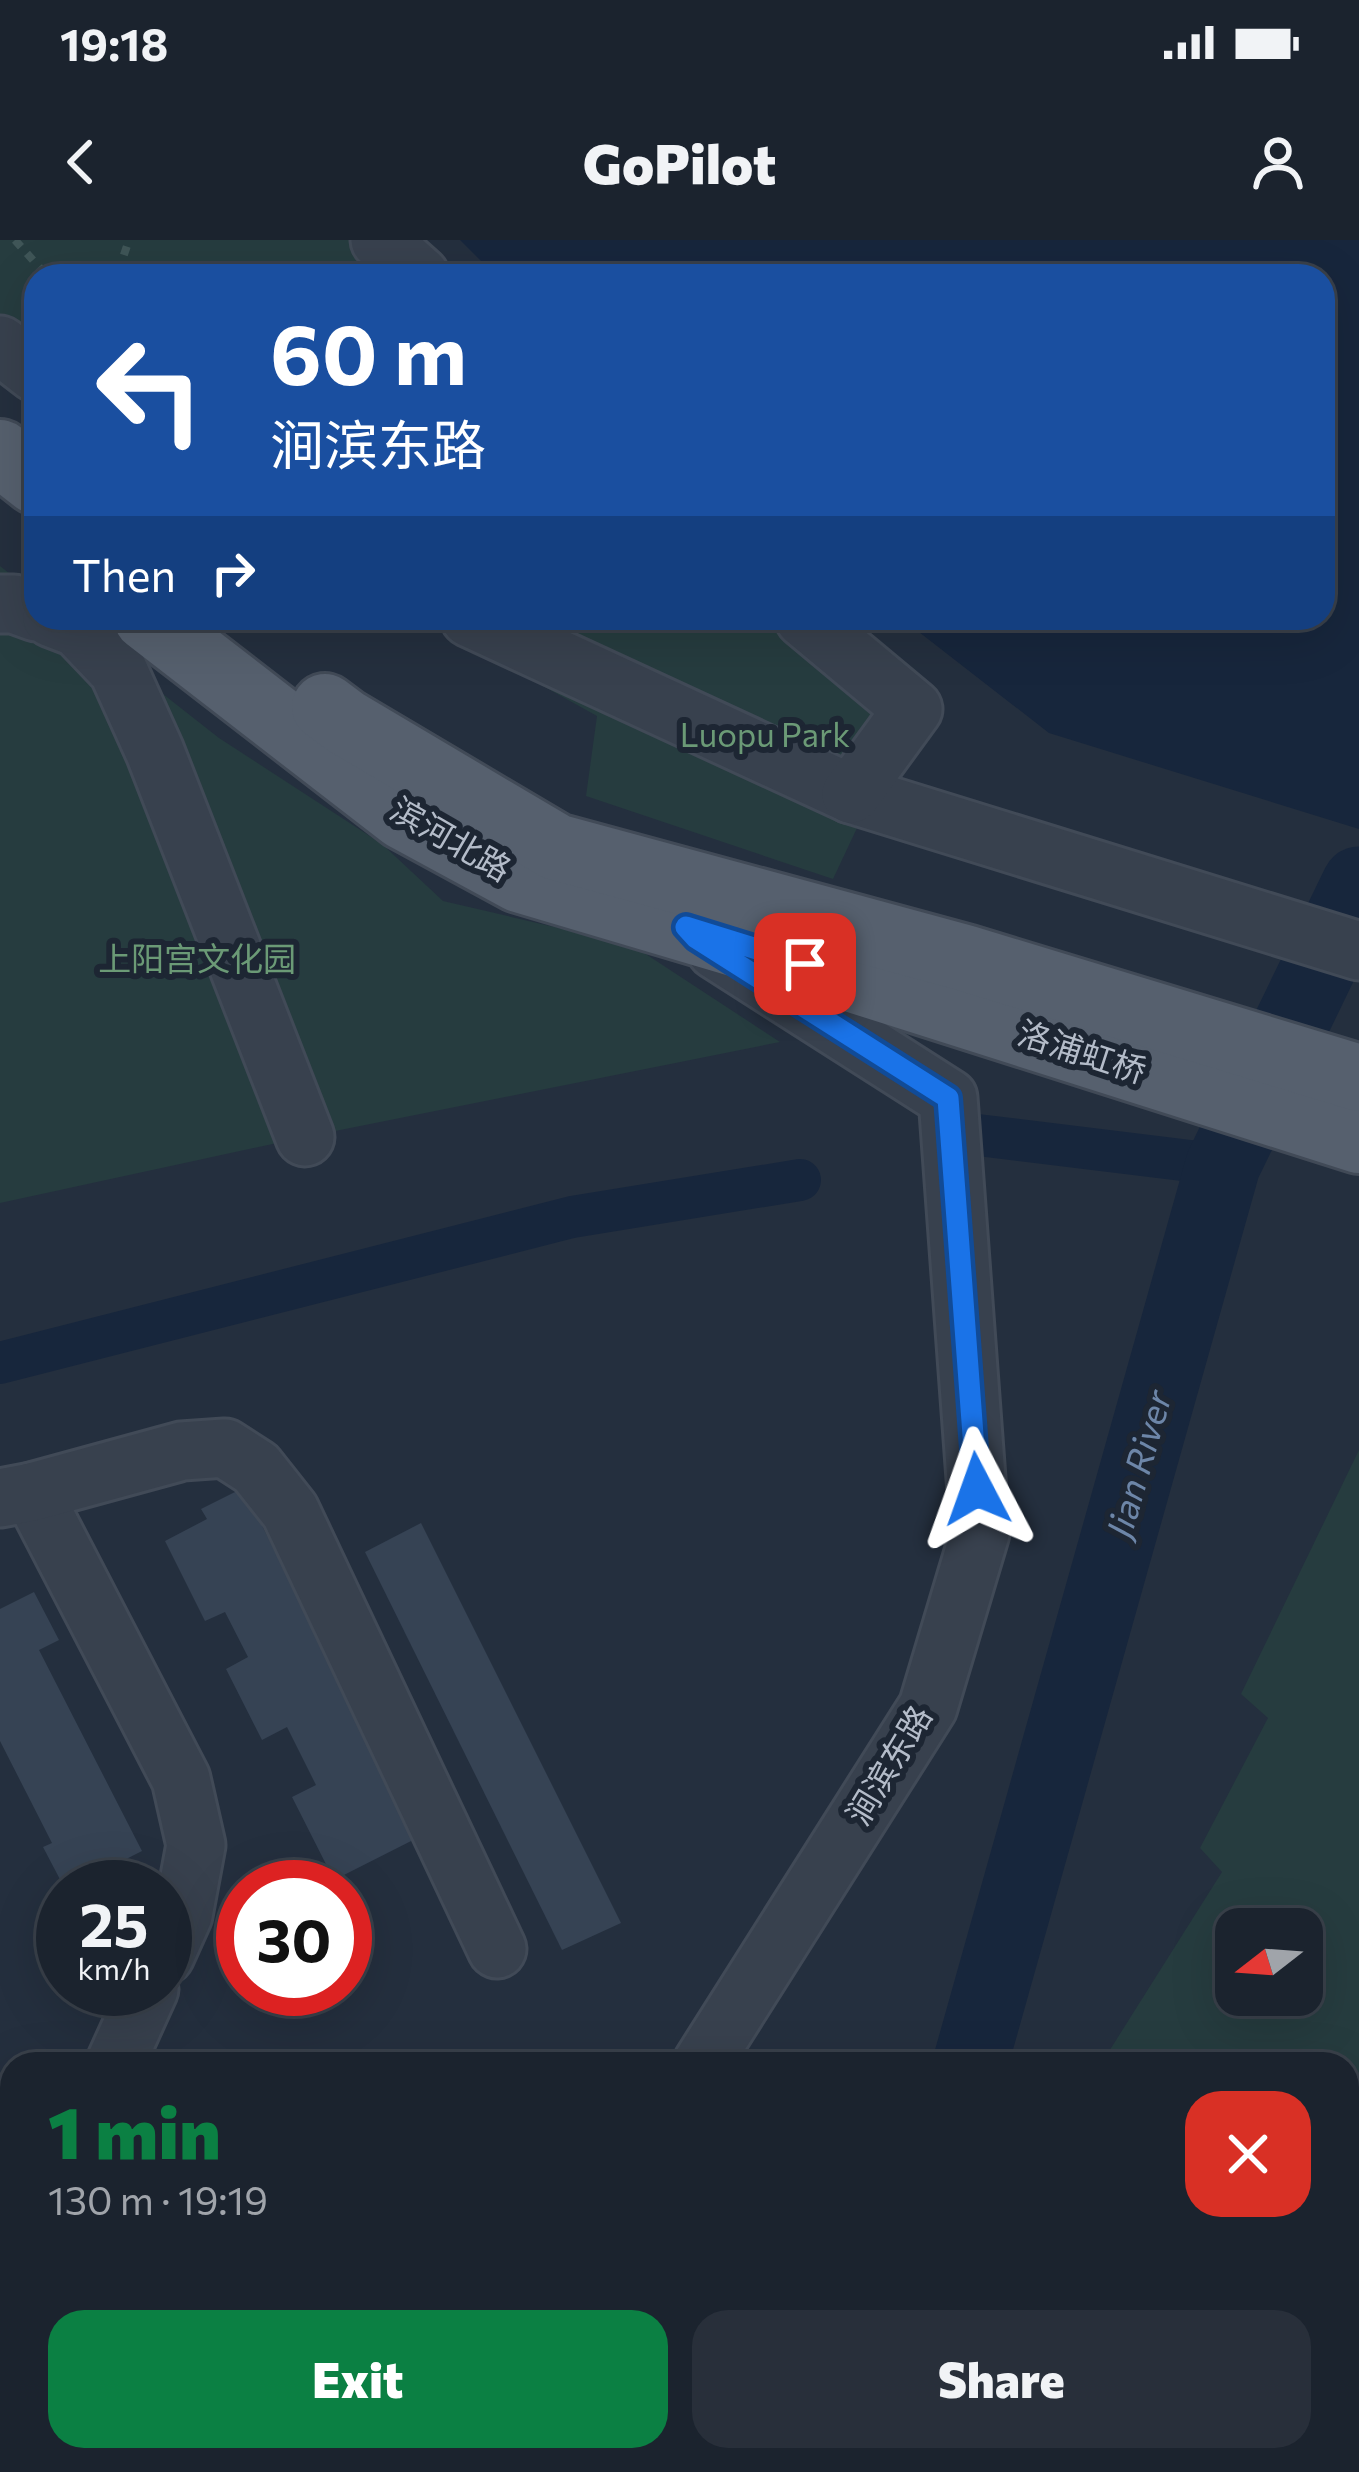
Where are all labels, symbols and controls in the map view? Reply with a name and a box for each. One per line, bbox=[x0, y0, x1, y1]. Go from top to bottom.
text: 19:18 bbox=[60, 15, 168, 70]
icon: back bbox=[48, 129, 114, 195]
text: GoPilot bbox=[583, 129, 776, 195]
icon: person bbox=[1245, 129, 1311, 195]
text: 60 m bbox=[270, 300, 467, 402]
icon: left bbox=[72, 312, 228, 468]
text: 涧滨东路 bbox=[270, 410, 486, 476]
icon: right bbox=[200, 540, 266, 606]
text: Then bbox=[72, 546, 176, 601]
park label: Luopu Park bbox=[680, 713, 850, 754]
street label: 滨河北路 bbox=[384, 787, 519, 888]
pin bbox=[754, 913, 856, 1015]
icon: arrive bbox=[772, 931, 838, 997]
park label: 上阳宫文化园 bbox=[98, 937, 296, 978]
street label: 洛浦虹桥 bbox=[1013, 1011, 1152, 1090]
water label: Jian River bbox=[1094, 1383, 1179, 1545]
position arrow bbox=[914, 1426, 1040, 1552]
street label: 涧滨东路 bbox=[836, 1697, 939, 1831]
speed limit sign: 30 bbox=[216, 1860, 372, 2016]
text: 25 bbox=[79, 1886, 149, 1959]
north arrow bbox=[1215, 1908, 1323, 2016]
map controls bbox=[1215, 1908, 1323, 2016]
text: km/h bbox=[78, 1949, 150, 1986]
text: 1 min bbox=[48, 2086, 221, 2174]
button: close bbox=[1185, 2091, 1311, 2217]
text: 130 m · 19:19 bbox=[48, 2175, 268, 2223]
button: Exit bbox=[48, 2310, 668, 2448]
button: Share bbox=[692, 2310, 1311, 2448]

